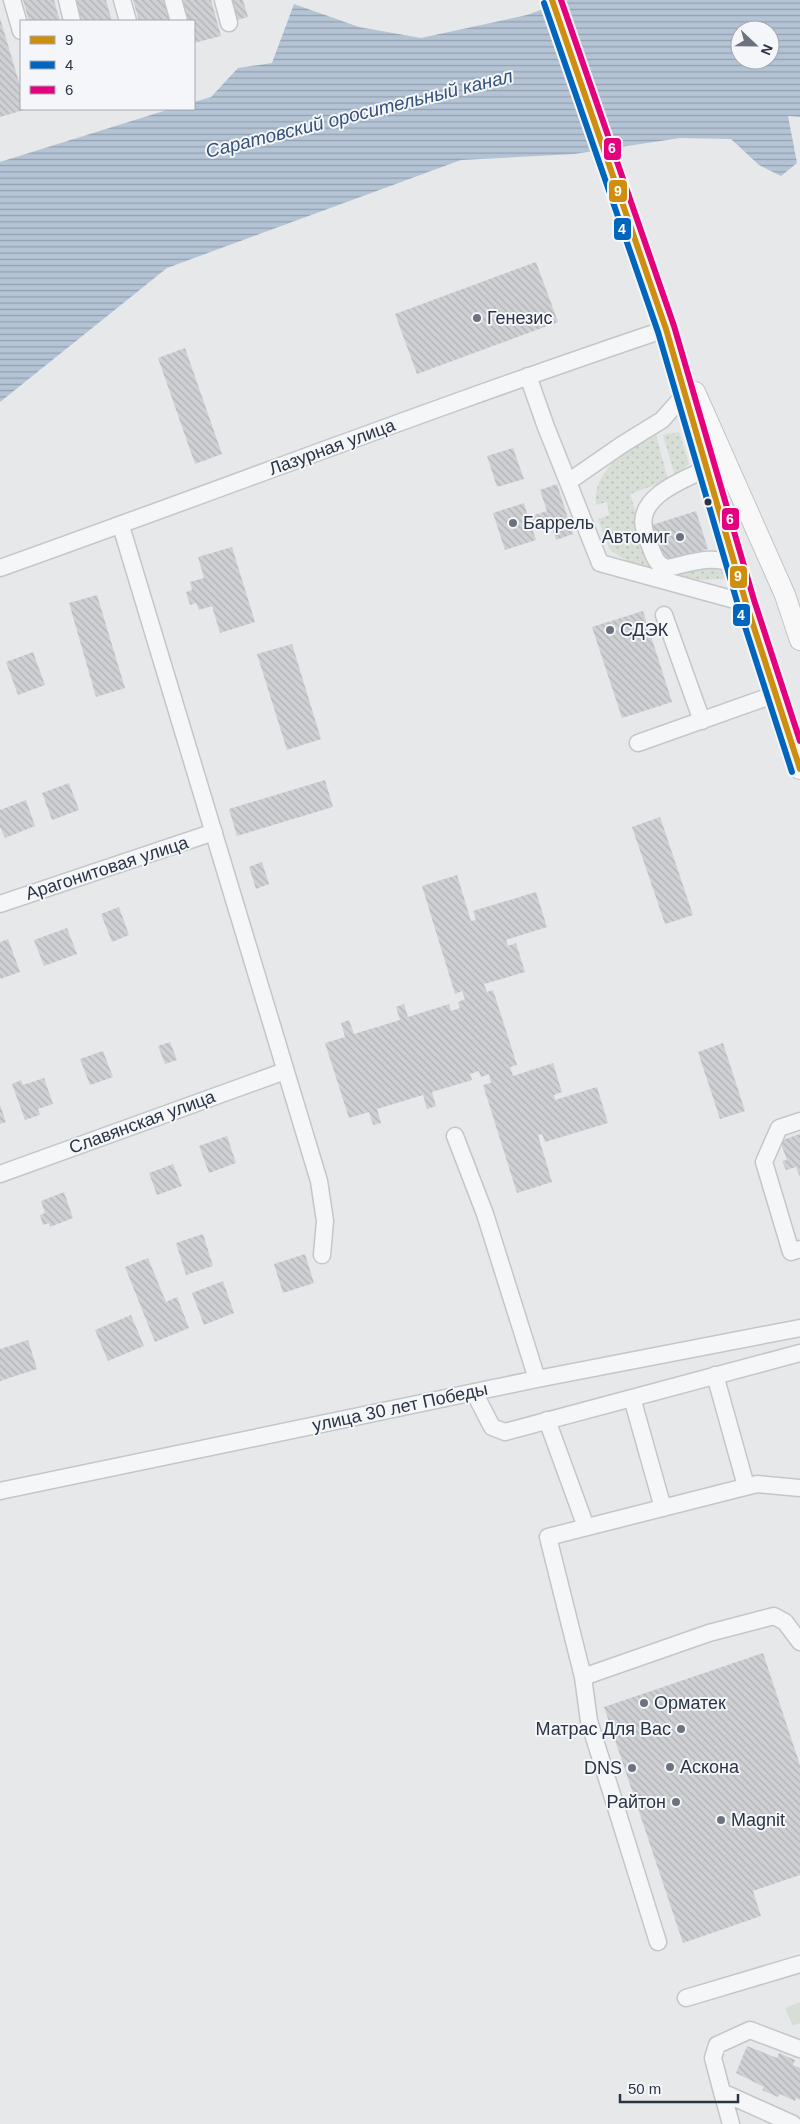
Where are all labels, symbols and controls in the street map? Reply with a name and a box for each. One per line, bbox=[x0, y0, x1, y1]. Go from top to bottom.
legend bbox=[20, 20, 195, 110]
north arrow bbox=[730, 20, 780, 70]
text: 9 bbox=[65, 31, 73, 48]
text: N bbox=[758, 42, 776, 58]
text: 4 bbox=[65, 56, 73, 73]
water label: Саратовский оросительный канал bbox=[203, 65, 515, 162]
text: 6 bbox=[65, 81, 73, 98]
line badge: 6 bbox=[603, 137, 622, 161]
text: 6 bbox=[608, 140, 616, 156]
line badge: 9 bbox=[608, 179, 628, 203]
text: 9 bbox=[614, 183, 622, 199]
line badge: 4 bbox=[613, 217, 632, 241]
text: 4 bbox=[618, 221, 626, 237]
place label: Генезис bbox=[487, 308, 552, 328]
marker: Генезис bbox=[471, 312, 483, 324]
street label: Лазурная улица bbox=[266, 415, 399, 479]
unlabelled marker bbox=[703, 497, 713, 507]
line badge: 6 bbox=[721, 507, 740, 531]
text: 6 bbox=[726, 511, 734, 527]
place label: Баррель bbox=[523, 513, 594, 533]
marker: Баррель bbox=[507, 517, 519, 529]
place label: Автомиг bbox=[602, 527, 670, 547]
marker: Автомиг bbox=[674, 531, 686, 543]
line badge: 9 bbox=[729, 565, 748, 589]
text: 9 bbox=[734, 568, 742, 584]
line badge: 4 bbox=[732, 603, 751, 627]
text: 4 bbox=[737, 607, 745, 623]
place label: СДЭК bbox=[620, 620, 669, 640]
marker: СДЭК bbox=[604, 624, 616, 636]
street label: Арагонитовая улица bbox=[23, 832, 192, 904]
street label: Славянская улица bbox=[66, 1086, 219, 1158]
street label: улица 30 лет Победы bbox=[310, 1379, 490, 1435]
place label: Орматек bbox=[654, 1693, 726, 1713]
marker: Орматек bbox=[638, 1697, 650, 1709]
place label: Матрас Для Вас bbox=[535, 1719, 671, 1739]
marker: Матрас Для Вас bbox=[675, 1723, 687, 1735]
place label: Аскона bbox=[680, 1757, 740, 1777]
place label: DNS bbox=[584, 1758, 622, 1778]
marker: Аскона bbox=[664, 1761, 676, 1773]
marker: DNS bbox=[626, 1762, 638, 1774]
place label: Райтон bbox=[607, 1792, 666, 1812]
marker: Райтон bbox=[670, 1796, 682, 1808]
place label: Magnit bbox=[731, 1810, 785, 1830]
marker: Magnit bbox=[715, 1814, 727, 1826]
scale bar bbox=[620, 2072, 738, 2104]
text: 50 m bbox=[628, 2080, 661, 2097]

